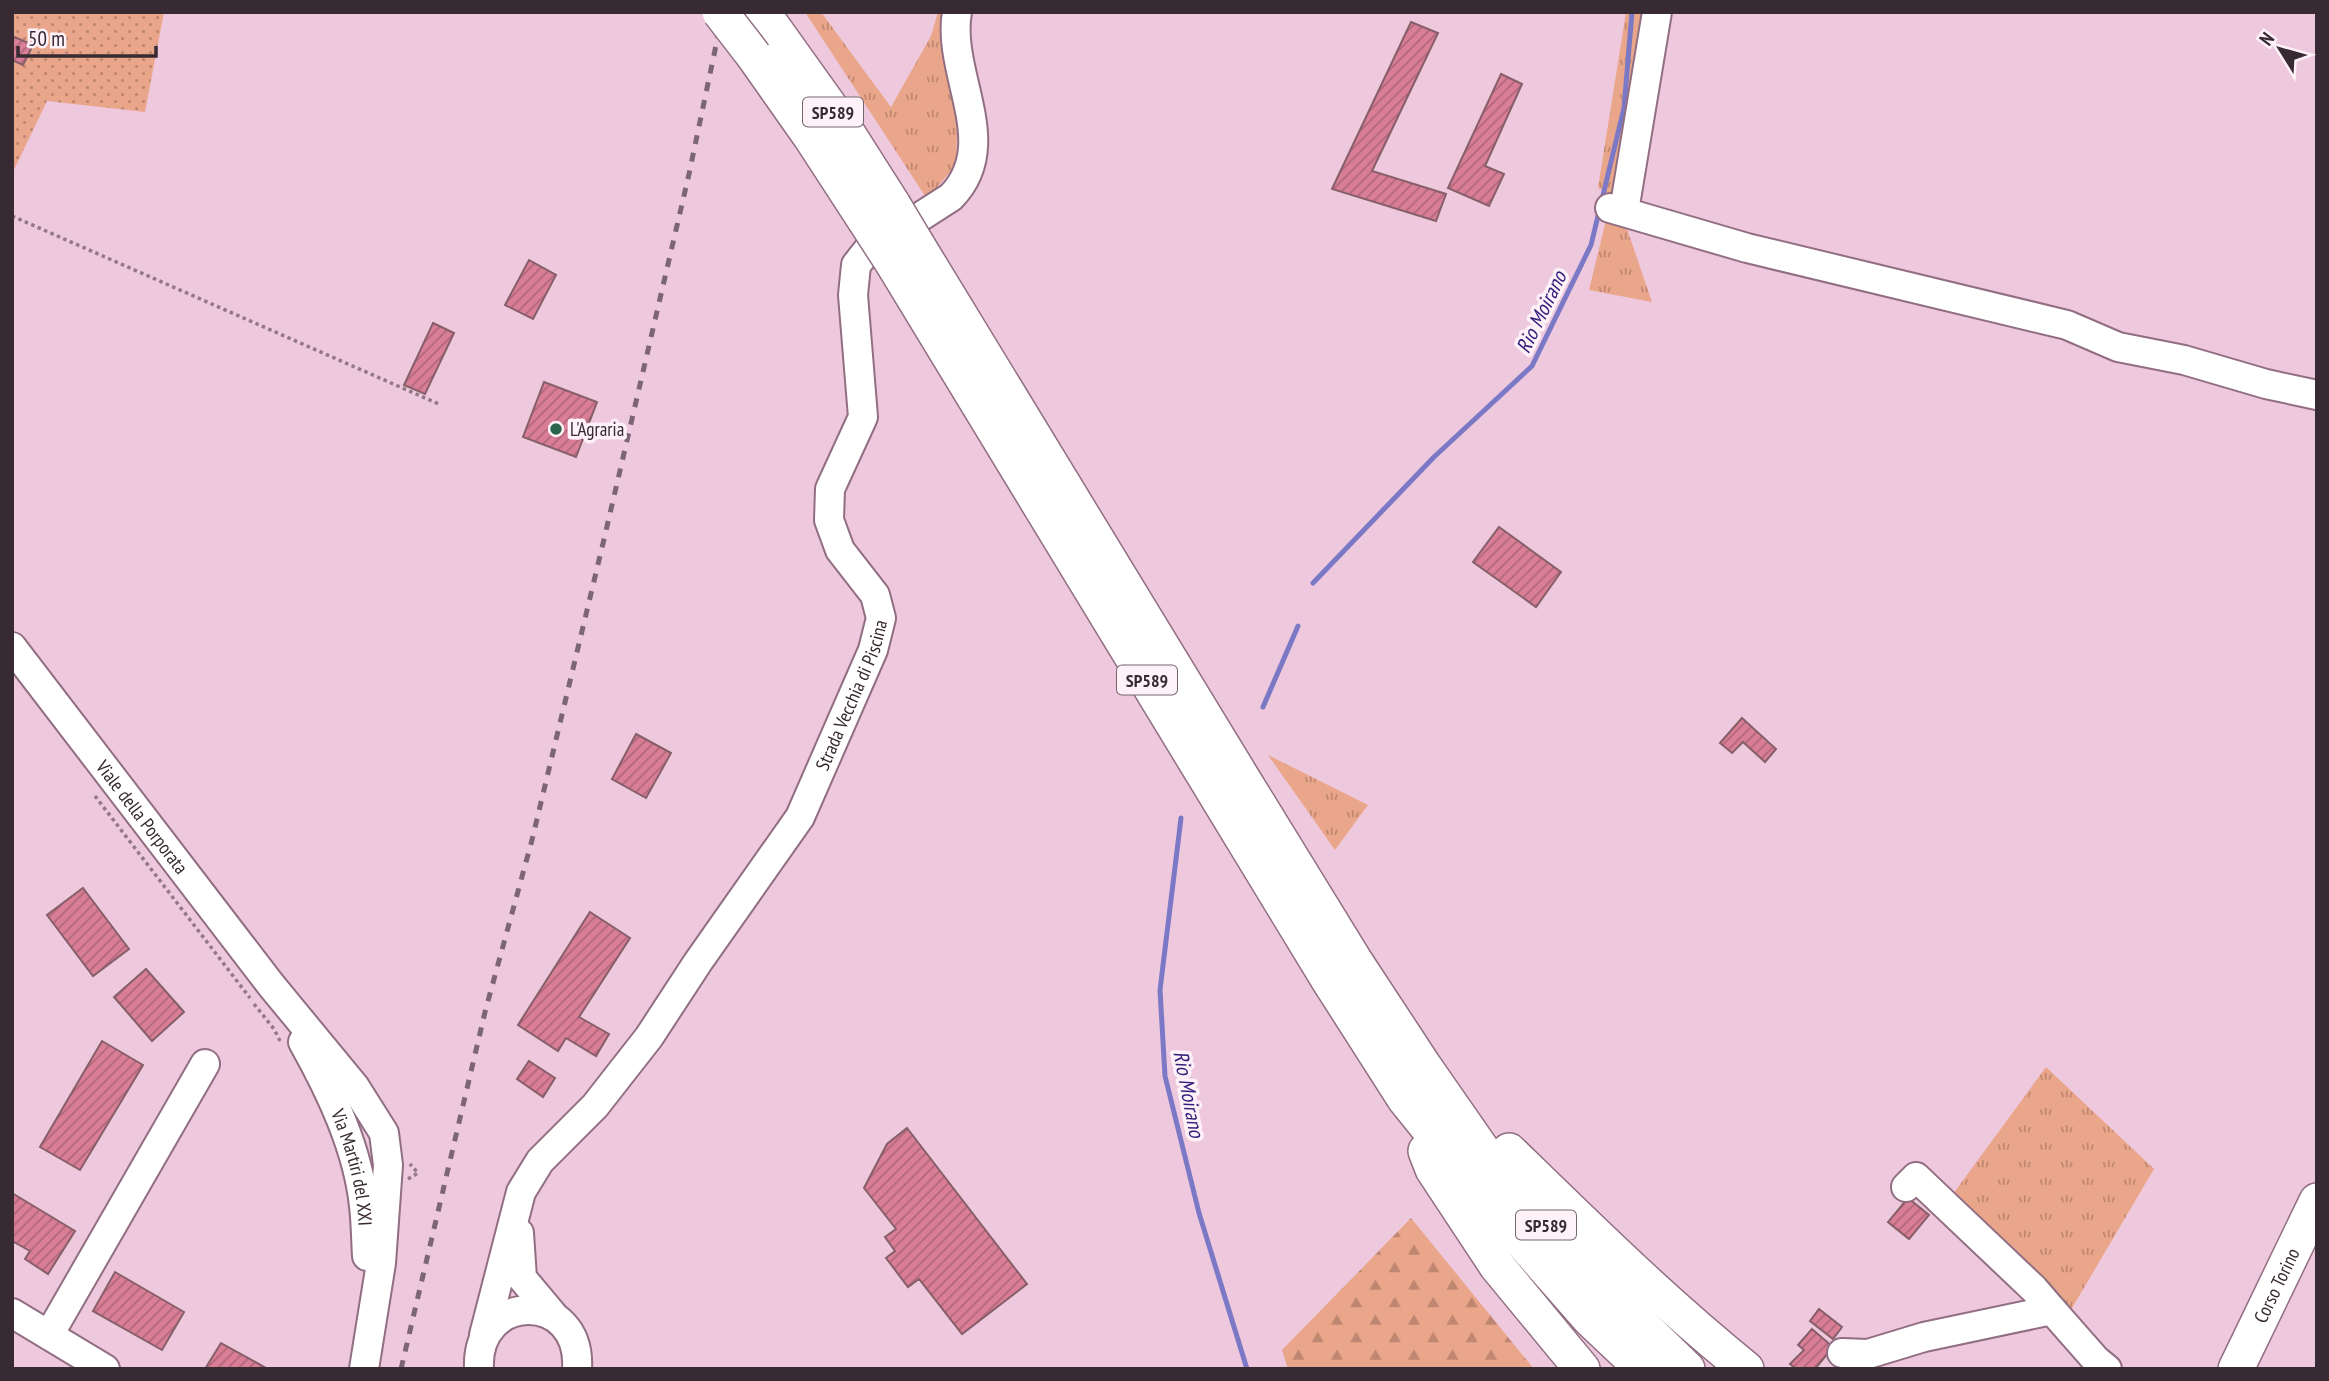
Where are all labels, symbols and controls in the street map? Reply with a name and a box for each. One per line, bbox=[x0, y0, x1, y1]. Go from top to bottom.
scale bar bbox=[18, 14, 156, 58]
north arrow bbox=[2245, 14, 2315, 84]
text: 50 m bbox=[28, 25, 65, 52]
text: N bbox=[2254, 27, 2279, 50]
road number: SP589 bbox=[803, 98, 863, 127]
water label: Rio Moirano bbox=[1510, 265, 1573, 357]
place label: L'Agraria bbox=[570, 417, 624, 441]
marker: L'Agraria bbox=[548, 421, 564, 437]
street label: Strada Vecchia di Piscina bbox=[810, 617, 892, 774]
road number: SP589 bbox=[1117, 666, 1177, 694]
street label: Viale della Porporata bbox=[90, 754, 193, 879]
water label: Rio Moirano bbox=[1167, 1048, 1211, 1141]
street label: Via Martiri del XXI bbox=[326, 1104, 378, 1226]
road number: SP589 bbox=[1516, 1210, 1576, 1240]
street label: Corso Torino bbox=[2248, 1244, 2305, 1327]

